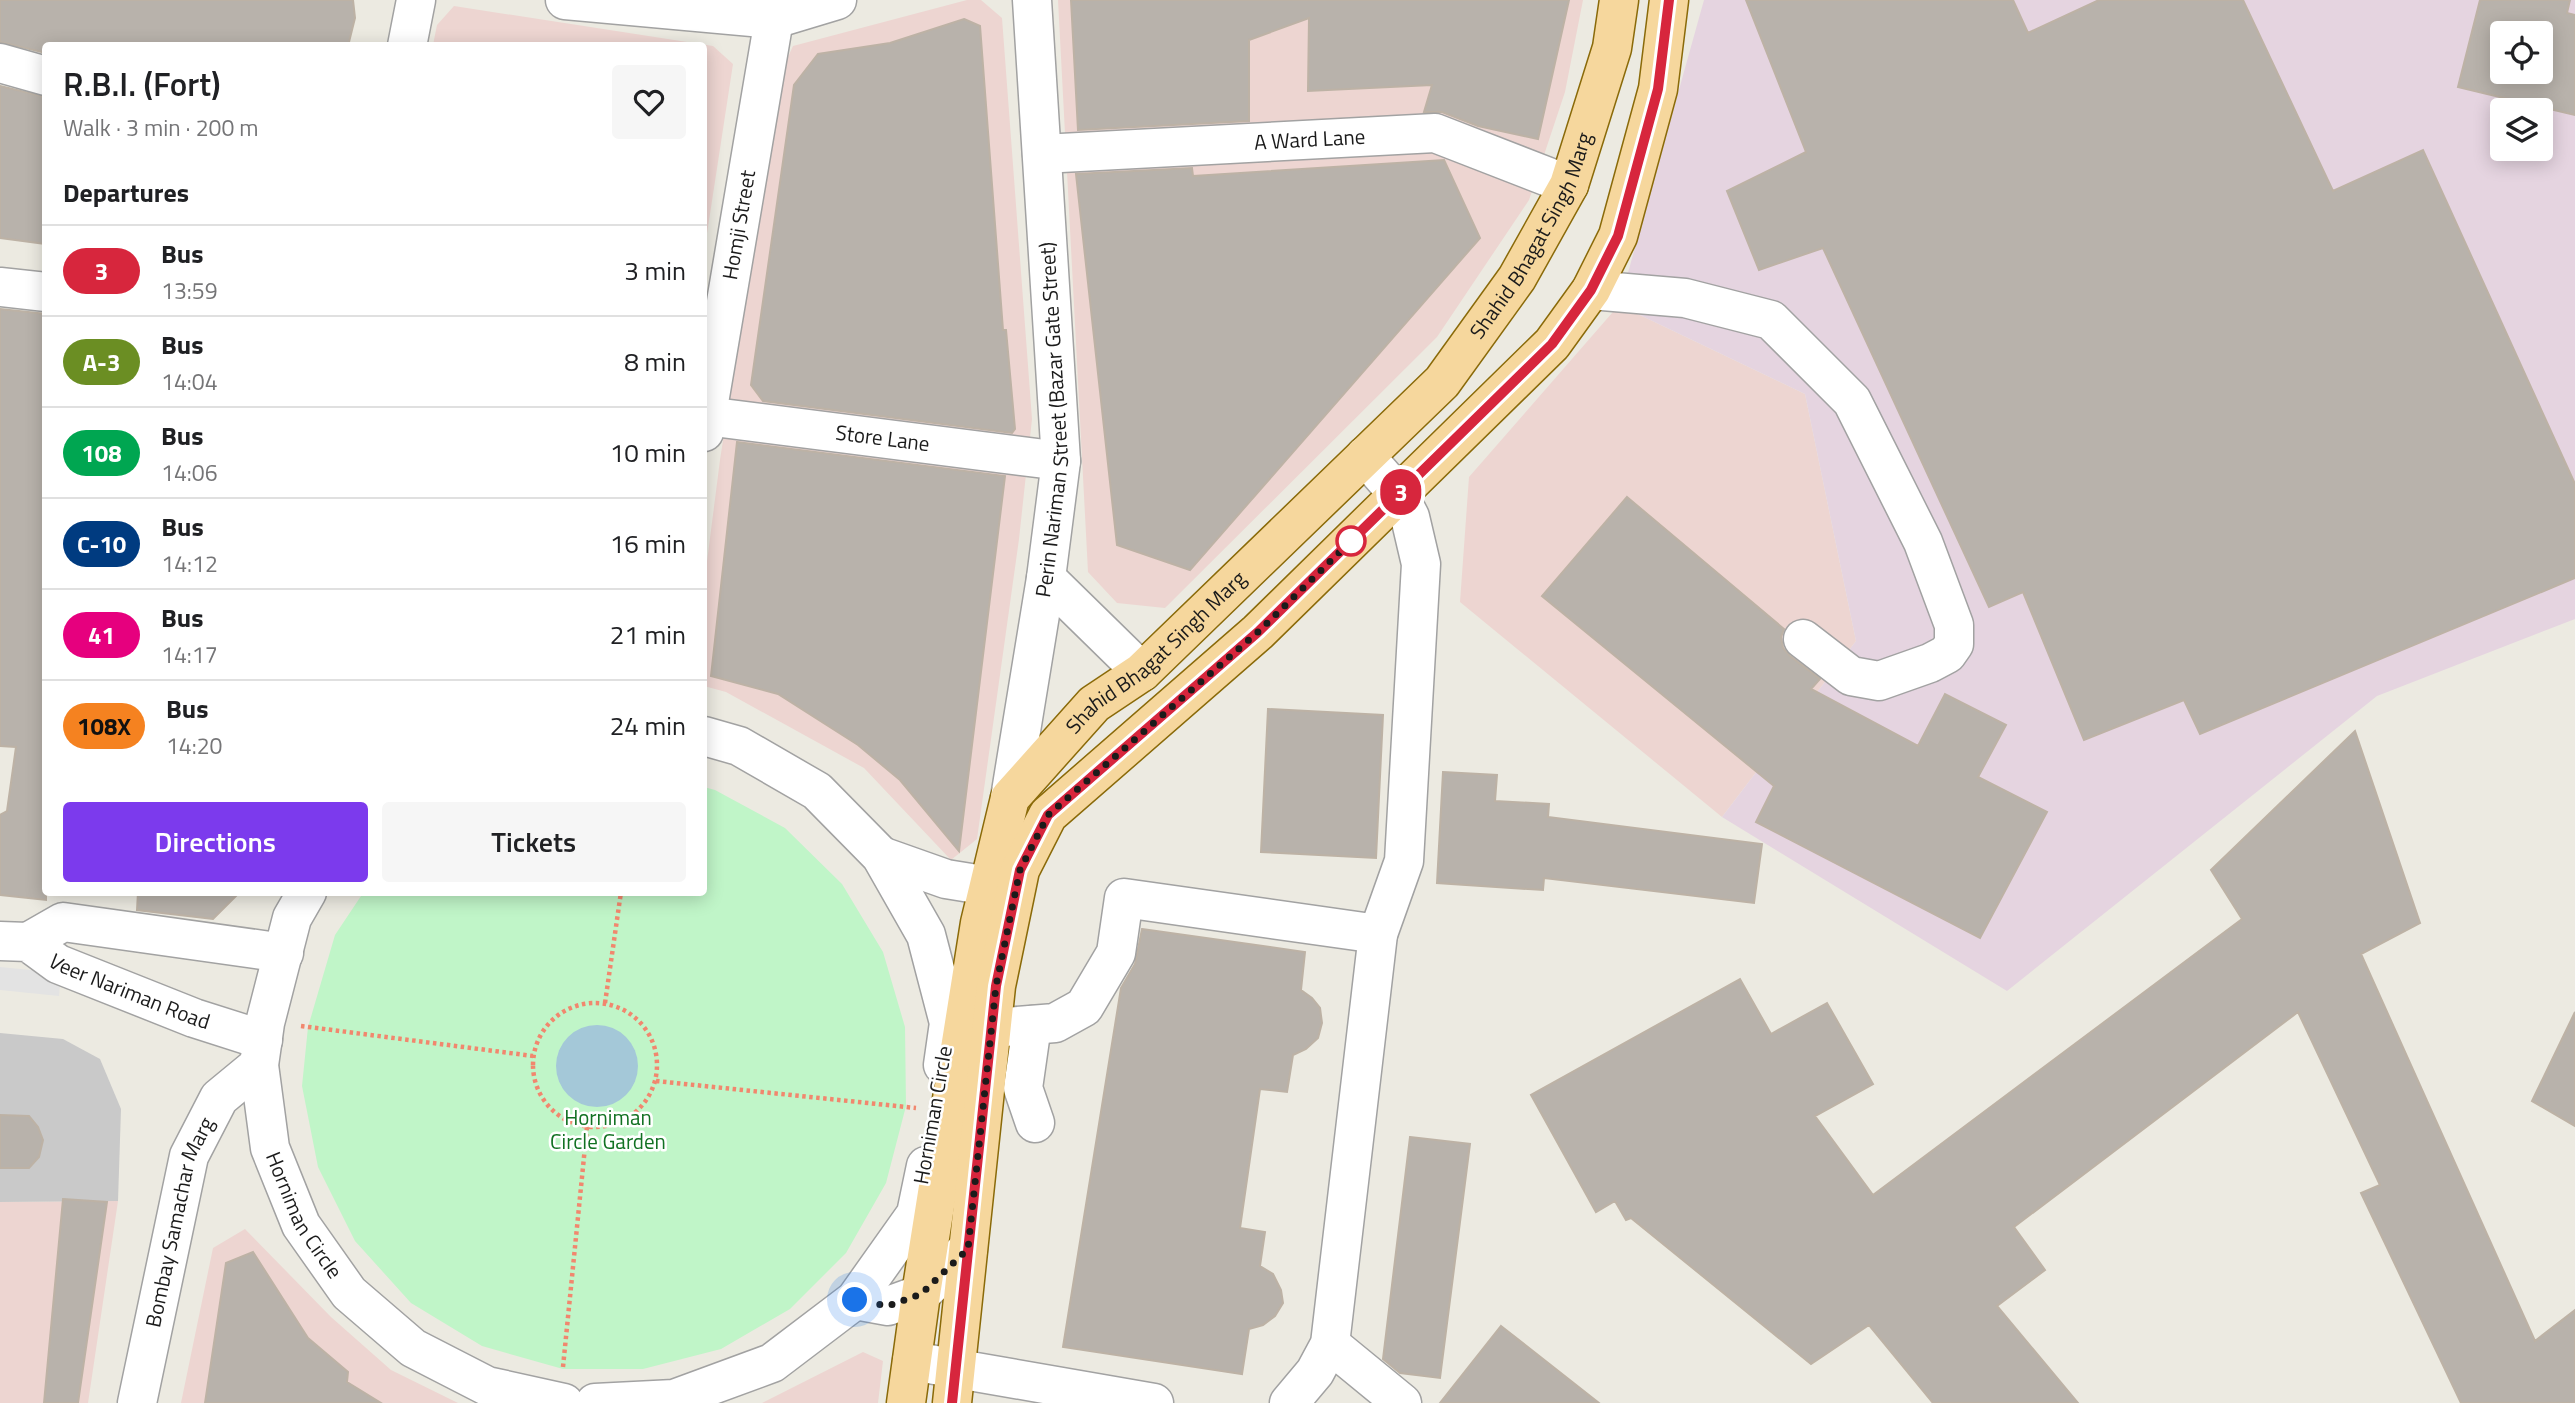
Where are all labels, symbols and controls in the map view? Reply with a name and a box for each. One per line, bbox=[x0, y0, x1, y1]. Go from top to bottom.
map controls bbox=[2490, 21, 2553, 161]
button: locate bbox=[2490, 21, 2553, 84]
text: R.B.I. (Fort) bbox=[63, 59, 221, 109]
button: heart bbox=[612, 65, 686, 139]
button: layers bbox=[2490, 98, 2553, 161]
text: Walk · 3 min · 200 m bbox=[63, 110, 259, 145]
street label: A Ward Lane bbox=[1253, 120, 1366, 158]
street label: Shahid Bhagat Singh Marg bbox=[1461, 128, 1600, 345]
street label: Homji Street bbox=[713, 167, 763, 282]
text: Departures bbox=[63, 173, 189, 212]
text: Bus bbox=[161, 234, 203, 273]
street label: Perin Nariman Street (Bazar Gate Street) bbox=[1026, 241, 1077, 600]
text: 3 min bbox=[624, 251, 686, 290]
text: 3 bbox=[95, 253, 108, 289]
text: 13:59 bbox=[161, 273, 218, 308]
text: Bus bbox=[161, 325, 203, 364]
text: 8 min bbox=[624, 342, 686, 381]
text: A-3 bbox=[83, 344, 120, 380]
text: 14:04 bbox=[161, 364, 218, 399]
text: Bus bbox=[161, 416, 203, 455]
street label: Store Lane bbox=[834, 416, 932, 459]
text: 10 min bbox=[610, 433, 686, 472]
text: 108 bbox=[81, 435, 122, 471]
text: 14:06 bbox=[161, 455, 218, 490]
line badge: 3 bbox=[1378, 469, 1424, 515]
text: 3 bbox=[1394, 474, 1408, 510]
text: Bus bbox=[161, 507, 204, 546]
text: 16 min bbox=[610, 524, 686, 563]
text: C-10 bbox=[77, 526, 126, 562]
unlabelled marker bbox=[1336, 526, 1366, 556]
text: 14:12 bbox=[161, 546, 218, 581]
street label: Shahid Bhagat Singh Marg bbox=[1057, 563, 1253, 741]
text: Bus bbox=[161, 598, 203, 637]
text: 21 min bbox=[610, 615, 686, 654]
text: 41 bbox=[88, 617, 115, 653]
text: 14:17 bbox=[161, 637, 218, 672]
text: Bus bbox=[166, 689, 208, 728]
text: 24 min bbox=[610, 706, 686, 745]
text: 108X bbox=[77, 708, 131, 744]
text: 14:20 bbox=[166, 728, 223, 763]
button: Directions bbox=[63, 802, 368, 882]
button: Tickets bbox=[382, 802, 686, 882]
street label: Veer Nariman Road bbox=[42, 945, 214, 1037]
street label: Horniman Circle bbox=[904, 1043, 960, 1187]
park label: Horniman Circle Garden bbox=[550, 1101, 666, 1157]
street label: Bombay Samachar Marg bbox=[136, 1111, 222, 1330]
street label: Horniman Circle bbox=[258, 1147, 351, 1285]
your location bbox=[837, 1282, 872, 1317]

